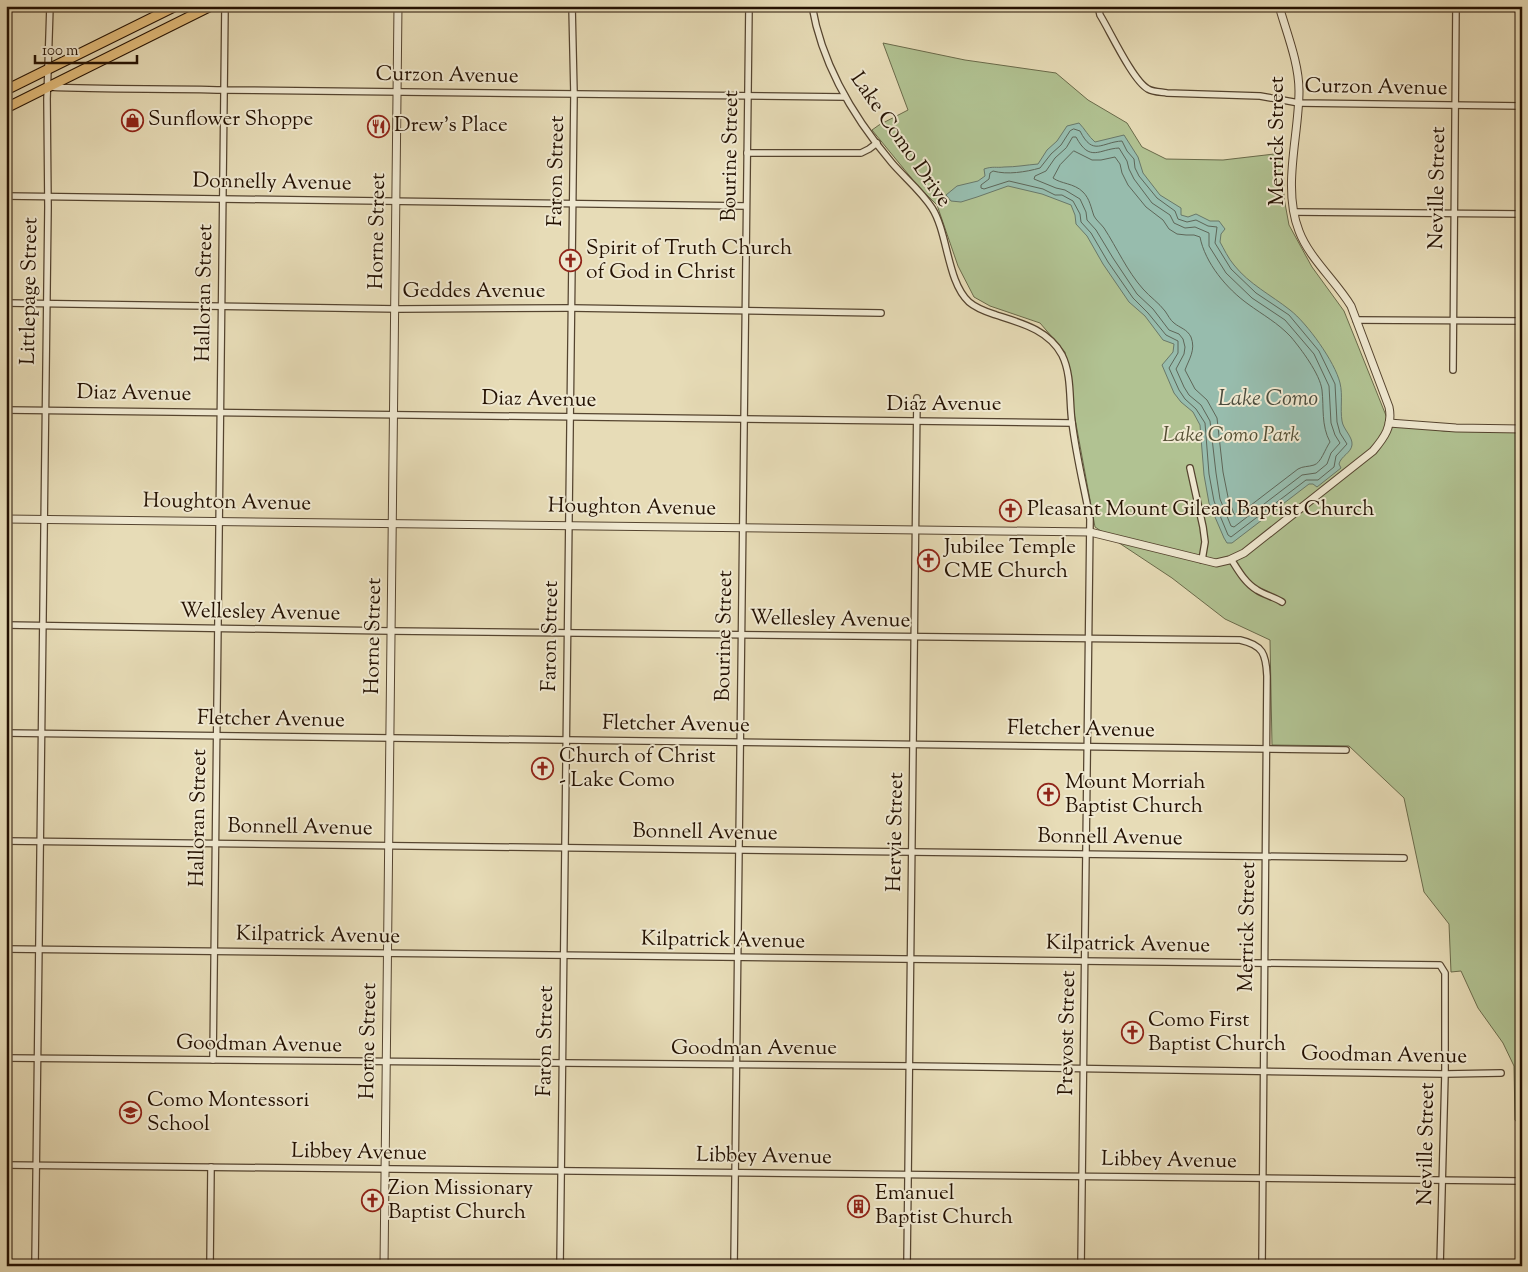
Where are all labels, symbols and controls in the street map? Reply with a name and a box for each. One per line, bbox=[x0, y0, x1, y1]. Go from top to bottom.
scale bar bbox=[35, 32, 138, 64]
text: 100 m bbox=[42, 41, 79, 62]
street label: Curzon Avenue bbox=[375, 60, 519, 92]
street label: Lake Como Drive bbox=[842, 66, 958, 214]
street label: Curzon Avenue bbox=[1304, 72, 1448, 104]
street label: Merrick Street bbox=[1263, 76, 1293, 206]
street label: Bourine Street bbox=[715, 90, 747, 222]
place label: Sunflower Shoppe bbox=[148, 105, 313, 135]
shop icon: Sunflower Shoppe bbox=[120, 108, 144, 132]
place label: Drew's Place bbox=[394, 111, 508, 141]
restaurant icon: Drew's Place bbox=[366, 114, 390, 138]
street label: Faron Street bbox=[541, 115, 573, 227]
street label: Neville Street bbox=[1422, 126, 1454, 250]
street label: Donnelly Avenue bbox=[192, 167, 352, 199]
street label: Horne Street bbox=[362, 172, 394, 290]
street label: Littlepage Street bbox=[14, 217, 46, 365]
street label: Halloran Street bbox=[189, 224, 221, 362]
place label: Spirit of Truth Church of God in Christ bbox=[586, 234, 792, 288]
church icon: Spirit of Truth Church of God in Christ bbox=[558, 249, 582, 273]
street label: Geddes Avenue bbox=[403, 277, 545, 307]
street label: Diaz Avenue bbox=[76, 378, 192, 410]
street label: Diaz Avenue bbox=[481, 384, 597, 416]
water label: Lake Como bbox=[1218, 384, 1318, 416]
street label: Diaz Avenue bbox=[887, 390, 1001, 420]
park label: Lake Como Park bbox=[1162, 421, 1300, 451]
street label: Houghton Avenue bbox=[143, 487, 311, 519]
street label: Houghton Avenue bbox=[548, 492, 716, 524]
place label: Pleasant Mount Gilead Baptist Church bbox=[1027, 495, 1375, 525]
church icon: Pleasant Mount Gilead Baptist Church bbox=[999, 498, 1023, 522]
place label: Jubilee Temple CME Church bbox=[943, 533, 1076, 587]
church icon: Jubilee Temple CME Church bbox=[916, 548, 940, 572]
street label: Bourine Street bbox=[709, 570, 741, 702]
street label: Horne Street bbox=[358, 577, 390, 695]
street label: Faron Street bbox=[535, 580, 567, 692]
street label: Wellesley Avenue bbox=[179, 597, 341, 629]
street label: Wellesley Avenue bbox=[749, 604, 911, 636]
street label: Fletcher Avenue bbox=[197, 704, 345, 736]
street label: Fletcher Avenue bbox=[602, 709, 750, 741]
street label: Fletcher Avenue bbox=[1007, 714, 1155, 746]
place label: Church of Christ - Lake Como bbox=[559, 742, 716, 796]
street label: Halloran Street bbox=[183, 749, 215, 887]
church icon: Church of Christ - Lake Como bbox=[531, 757, 555, 781]
place label: Mount Morriah Baptist Church bbox=[1065, 768, 1206, 822]
street label: Hervie Street bbox=[880, 772, 912, 892]
church icon: Mount Morriah Baptist Church bbox=[1037, 783, 1061, 807]
street label: Bonnell Avenue bbox=[227, 812, 373, 844]
street label: Bonnell Avenue bbox=[632, 817, 778, 849]
street label: Bonnell Avenue bbox=[1037, 822, 1183, 854]
street label: Merrick Street bbox=[1232, 862, 1264, 992]
street label: Kilpatrick Avenue bbox=[236, 920, 400, 952]
street label: Kilpatrick Avenue bbox=[641, 925, 805, 957]
street label: Kilpatrick Avenue bbox=[1046, 929, 1210, 961]
street label: Prevost Street bbox=[1052, 970, 1084, 1096]
street label: Horne Street bbox=[353, 982, 385, 1100]
street label: Faron Street bbox=[530, 985, 562, 1097]
place label: Como First Baptist Church bbox=[1148, 1006, 1286, 1060]
church icon: Como First Baptist Church bbox=[1120, 1021, 1144, 1045]
street label: Goodman Avenue bbox=[176, 1029, 342, 1061]
street label: Goodman Avenue bbox=[671, 1034, 837, 1064]
street label: Goodman Avenue bbox=[1301, 1040, 1467, 1072]
street label: Neville Street bbox=[1411, 1082, 1443, 1206]
place label: Como Montessori School bbox=[147, 1086, 309, 1140]
school or university icon: Como Montessori School bbox=[119, 1101, 143, 1125]
street label: Libbey Avenue bbox=[291, 1137, 427, 1169]
street label: Libbey Avenue bbox=[696, 1141, 832, 1173]
street label: Libbey Avenue bbox=[1101, 1145, 1237, 1177]
place label: Zion Missionary Baptist Church bbox=[388, 1174, 534, 1228]
place label: Emanuel Baptist Church bbox=[875, 1179, 1013, 1233]
church icon: Zion Missionary Baptist Church bbox=[360, 1189, 384, 1213]
building icon: Emanuel Baptist Church bbox=[847, 1194, 871, 1218]

